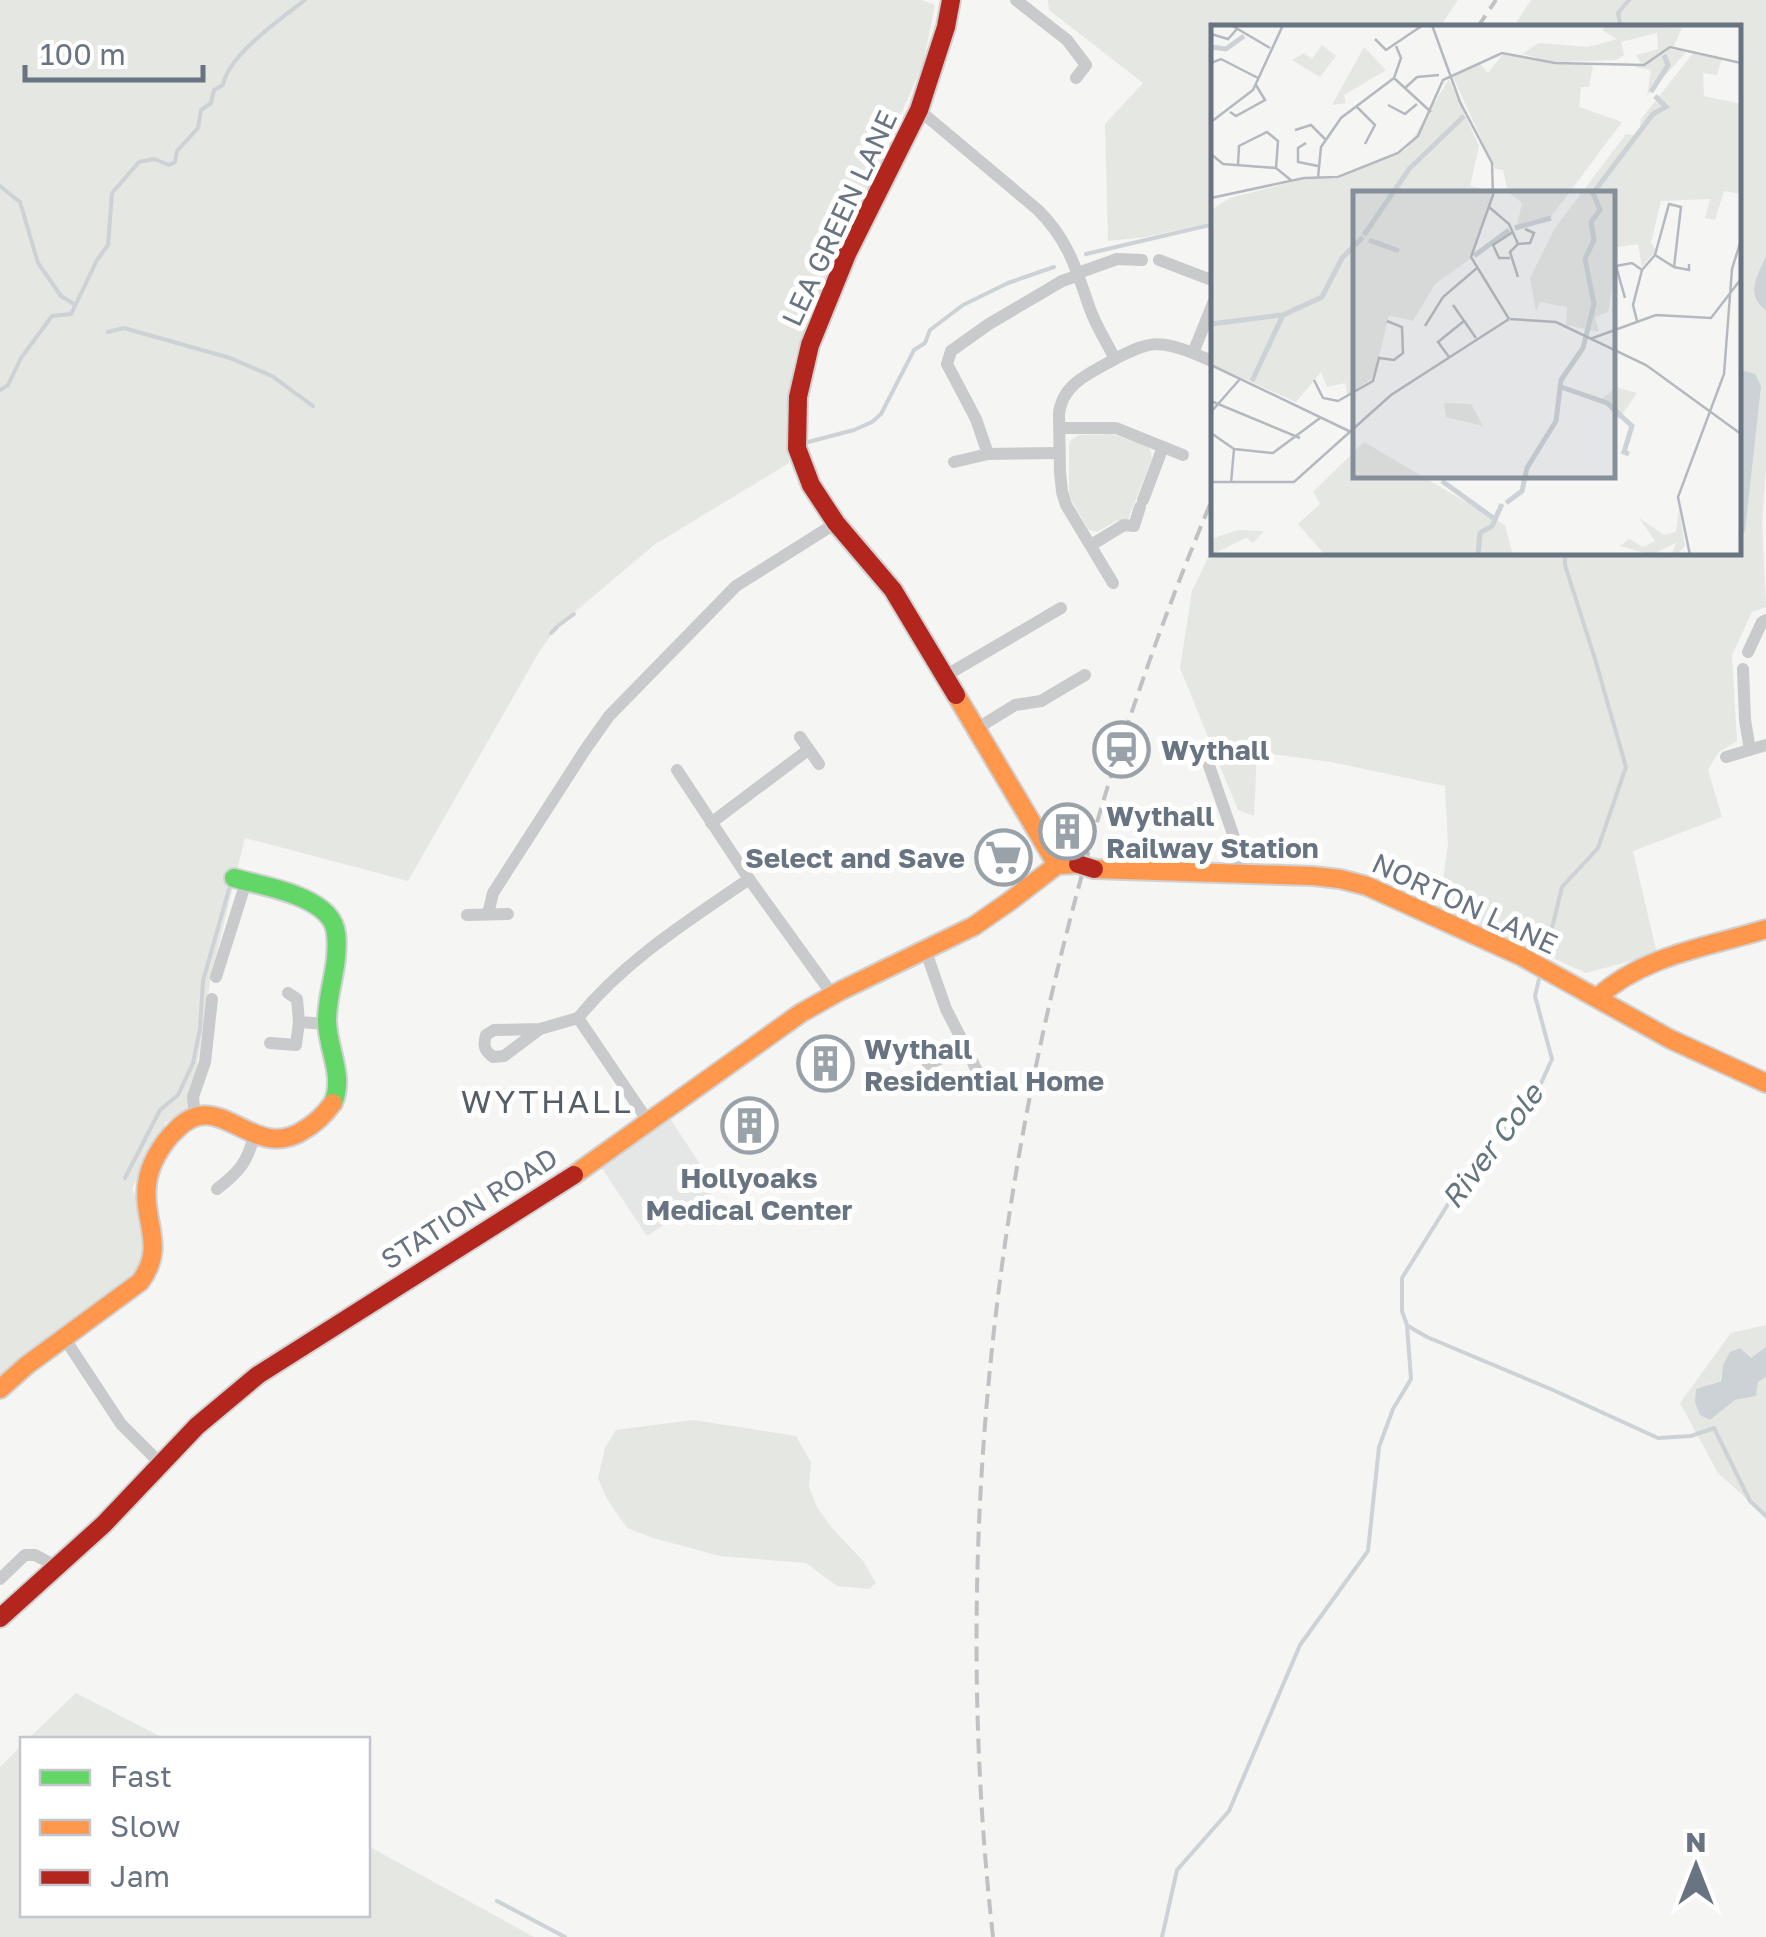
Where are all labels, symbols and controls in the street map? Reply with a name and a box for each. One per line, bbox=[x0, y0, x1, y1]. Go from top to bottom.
scale bar bbox=[25, 20, 202, 82]
inset map bbox=[1211, 25, 1741, 555]
text: 100 m bbox=[40, 36, 126, 72]
street label: LEA GREEN LANE bbox=[775, 105, 903, 331]
station icon: Wythall bbox=[1092, 719, 1152, 779]
place label: Wythall bbox=[1161, 733, 1270, 766]
place label: Wythall Railway Station bbox=[1106, 799, 1319, 864]
building icon: Wythall Railway Station bbox=[1037, 801, 1097, 861]
supermarket icon: Select and Save bbox=[974, 827, 1034, 887]
place label: Select and Save bbox=[745, 841, 965, 874]
street label: NORTON LANE bbox=[1367, 846, 1563, 960]
place label: Wythall Residential Home bbox=[864, 1032, 1104, 1097]
building icon: Wythall Residential Home bbox=[795, 1034, 855, 1094]
water label: River Cole bbox=[1434, 1075, 1552, 1215]
district label: WYTHALL bbox=[461, 1082, 633, 1120]
building icon: Hollyoaks Medical Center bbox=[719, 1096, 779, 1156]
street label: STATION ROAD bbox=[375, 1140, 563, 1276]
place label: Hollyoaks Medical Center bbox=[645, 1161, 853, 1226]
legend bbox=[20, 1737, 370, 1917]
text: Fast bbox=[110, 1758, 172, 1794]
text: Slow bbox=[110, 1808, 181, 1844]
north arrow bbox=[1646, 1817, 1746, 1917]
text: N bbox=[1685, 1825, 1707, 1858]
text: Jam bbox=[110, 1858, 170, 1894]

